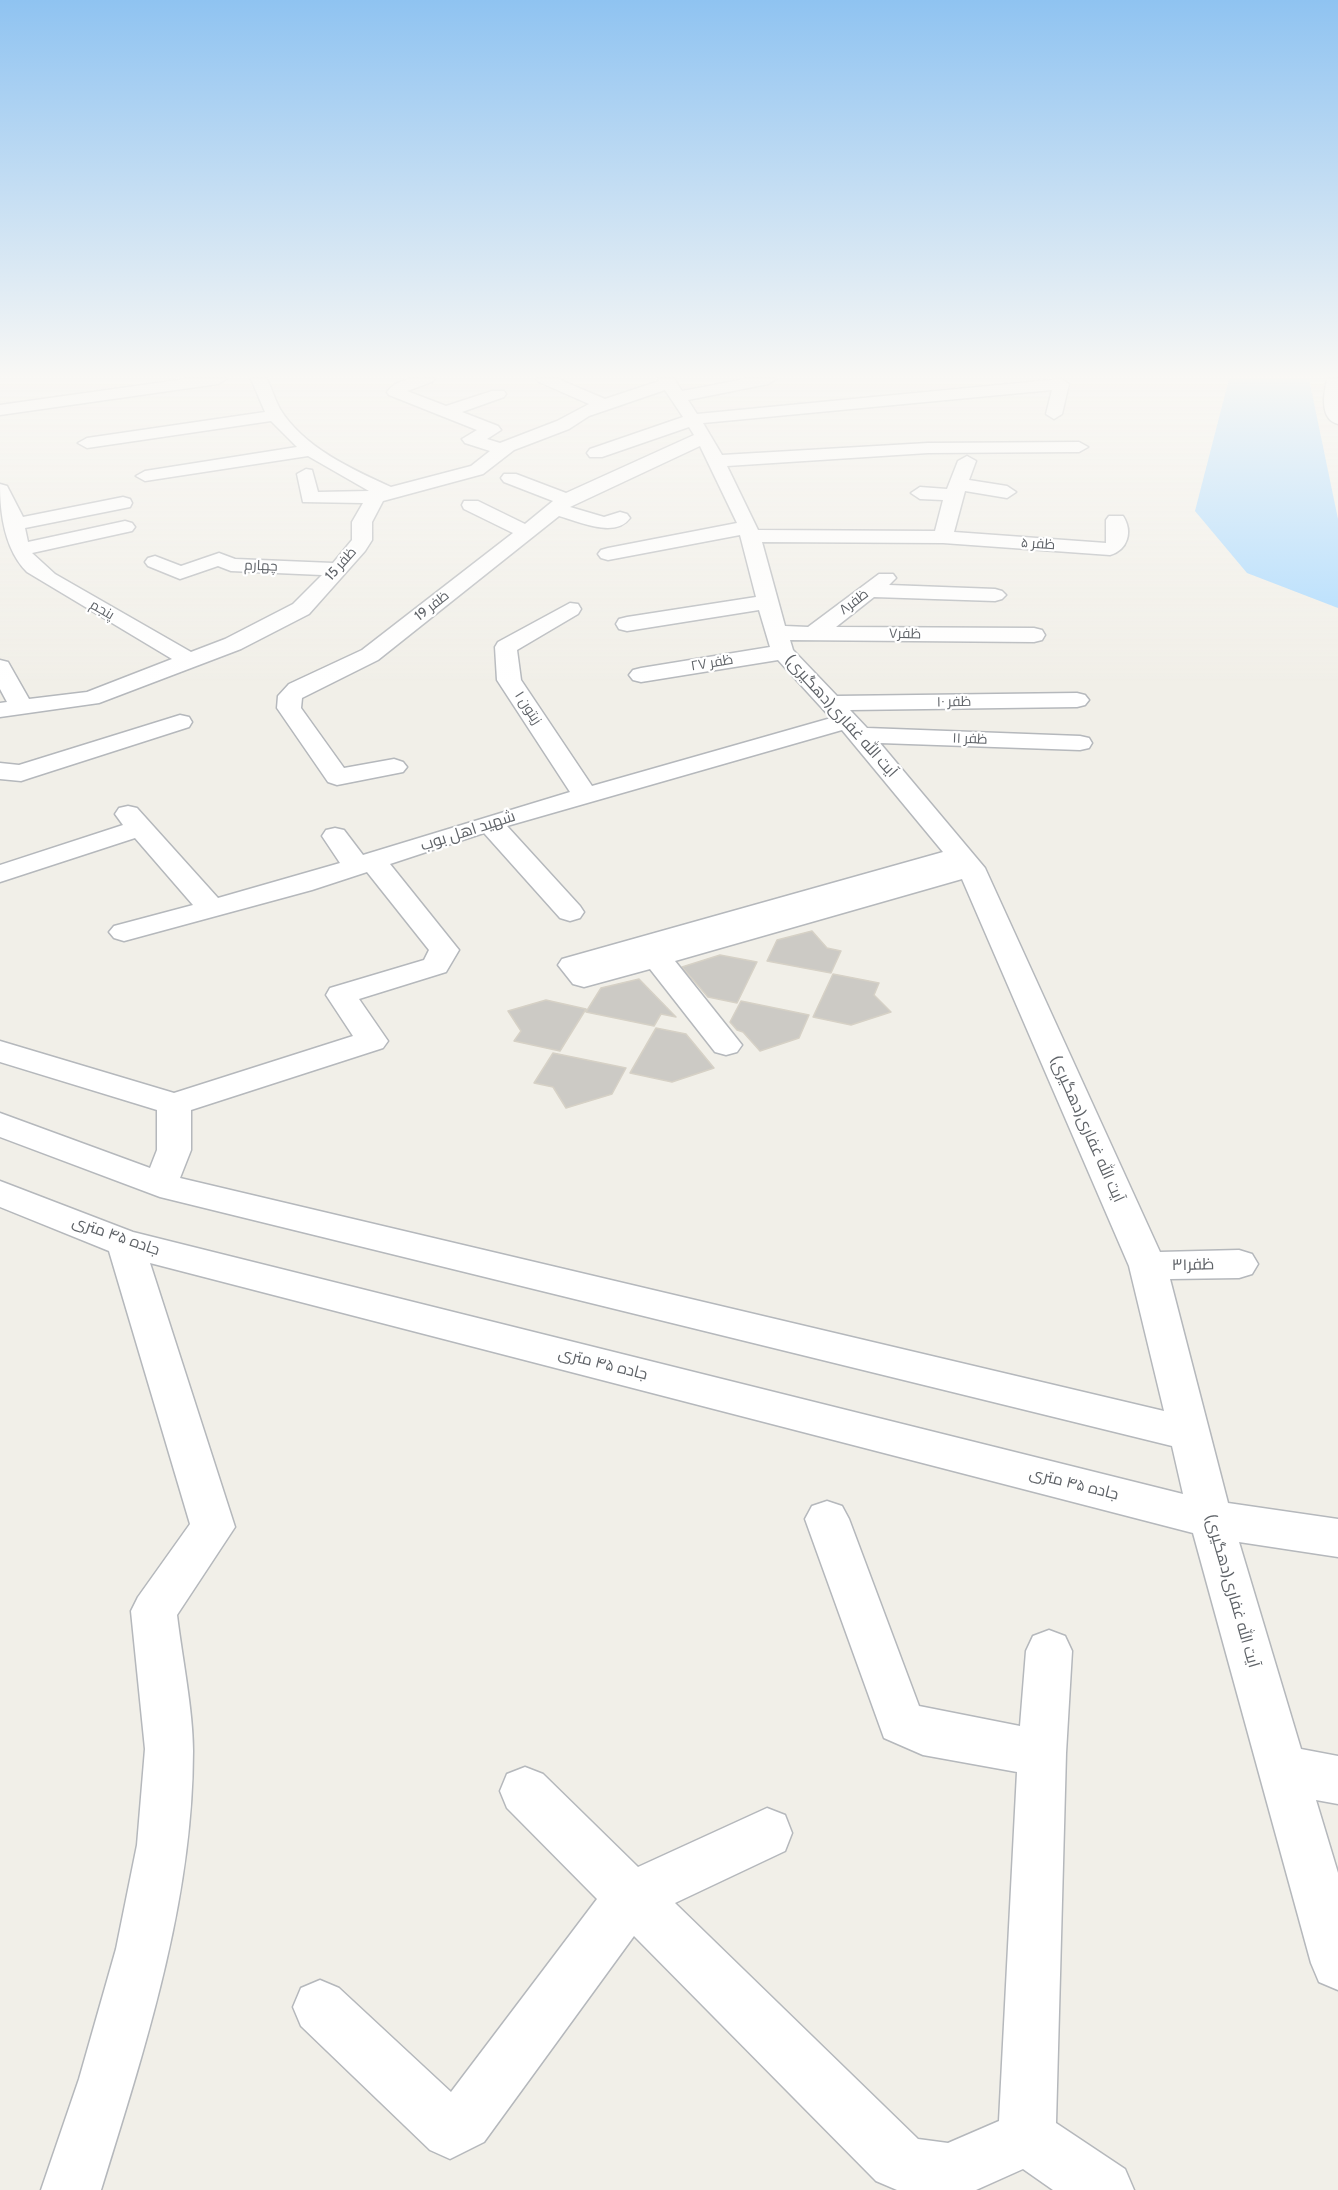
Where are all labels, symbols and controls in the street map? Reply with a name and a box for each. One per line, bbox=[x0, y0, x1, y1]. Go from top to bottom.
street label: ظفر ۵ bbox=[1020, 534, 1056, 554]
street label: ظفر 15 bbox=[322, 544, 360, 584]
street label: چهارم bbox=[244, 557, 278, 575]
street label: ظفر۸ bbox=[836, 586, 872, 618]
street label: ظفر 19 bbox=[411, 587, 453, 625]
street label: پنجم bbox=[87, 596, 117, 624]
street label: ظفر۷ bbox=[889, 625, 921, 643]
street label: ظفر ۲۷ bbox=[690, 651, 734, 675]
street label: آیت الله غفاری(دهگیری) bbox=[781, 651, 901, 781]
street label: زیتون ۱ bbox=[511, 688, 545, 728]
street label: ظفر ۱۰ bbox=[937, 693, 971, 711]
street label: ظفر ۱۱ bbox=[952, 730, 988, 748]
street label: شهید اهل بوب bbox=[418, 807, 518, 855]
street label: آیت الله غفاری(دهگیری) bbox=[1046, 1053, 1128, 1205]
street label: جاده ۴۵ متری bbox=[70, 1212, 162, 1260]
street label: ظفر۳۱ bbox=[1171, 1255, 1215, 1275]
street label: جاده ۴۵ متری bbox=[556, 1344, 650, 1384]
street label: جاده ۴۵ متری bbox=[1027, 1464, 1121, 1504]
street label: آیت الله غفاری(دهگیری) bbox=[1201, 1512, 1263, 1670]

